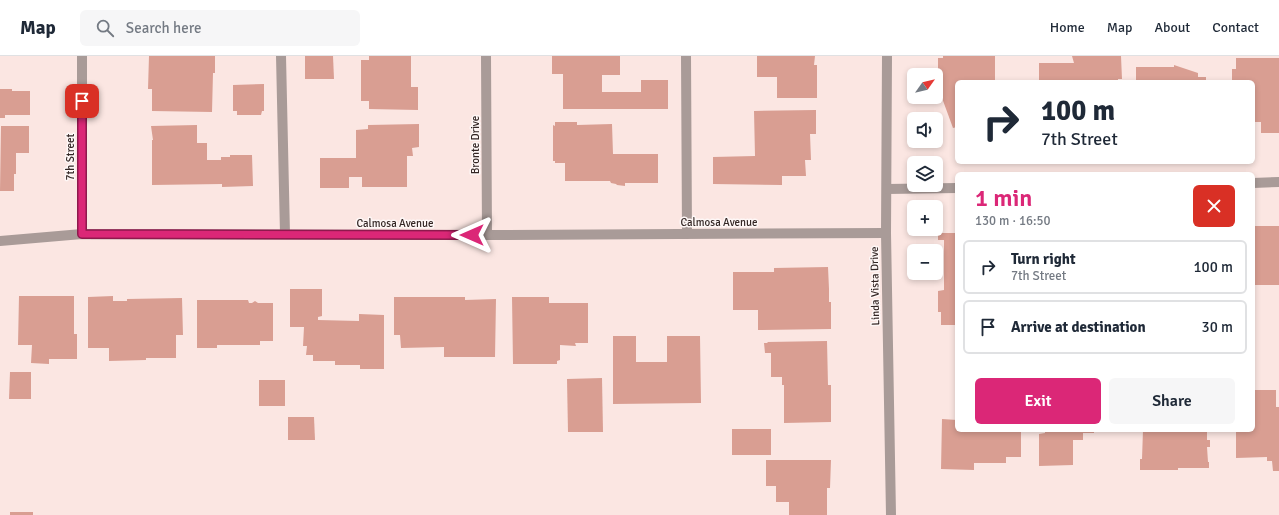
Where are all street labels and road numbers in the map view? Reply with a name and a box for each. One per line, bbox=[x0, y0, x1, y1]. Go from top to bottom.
street label: Bronte Drive bbox=[469, 116, 482, 174]
street label: 7th Street bbox=[64, 133, 77, 180]
street label: Calmosa Avenue bbox=[680, 216, 758, 229]
street label: Calmosa Avenue bbox=[356, 217, 434, 230]
street label: Linda Vista Drive bbox=[868, 246, 882, 326]

